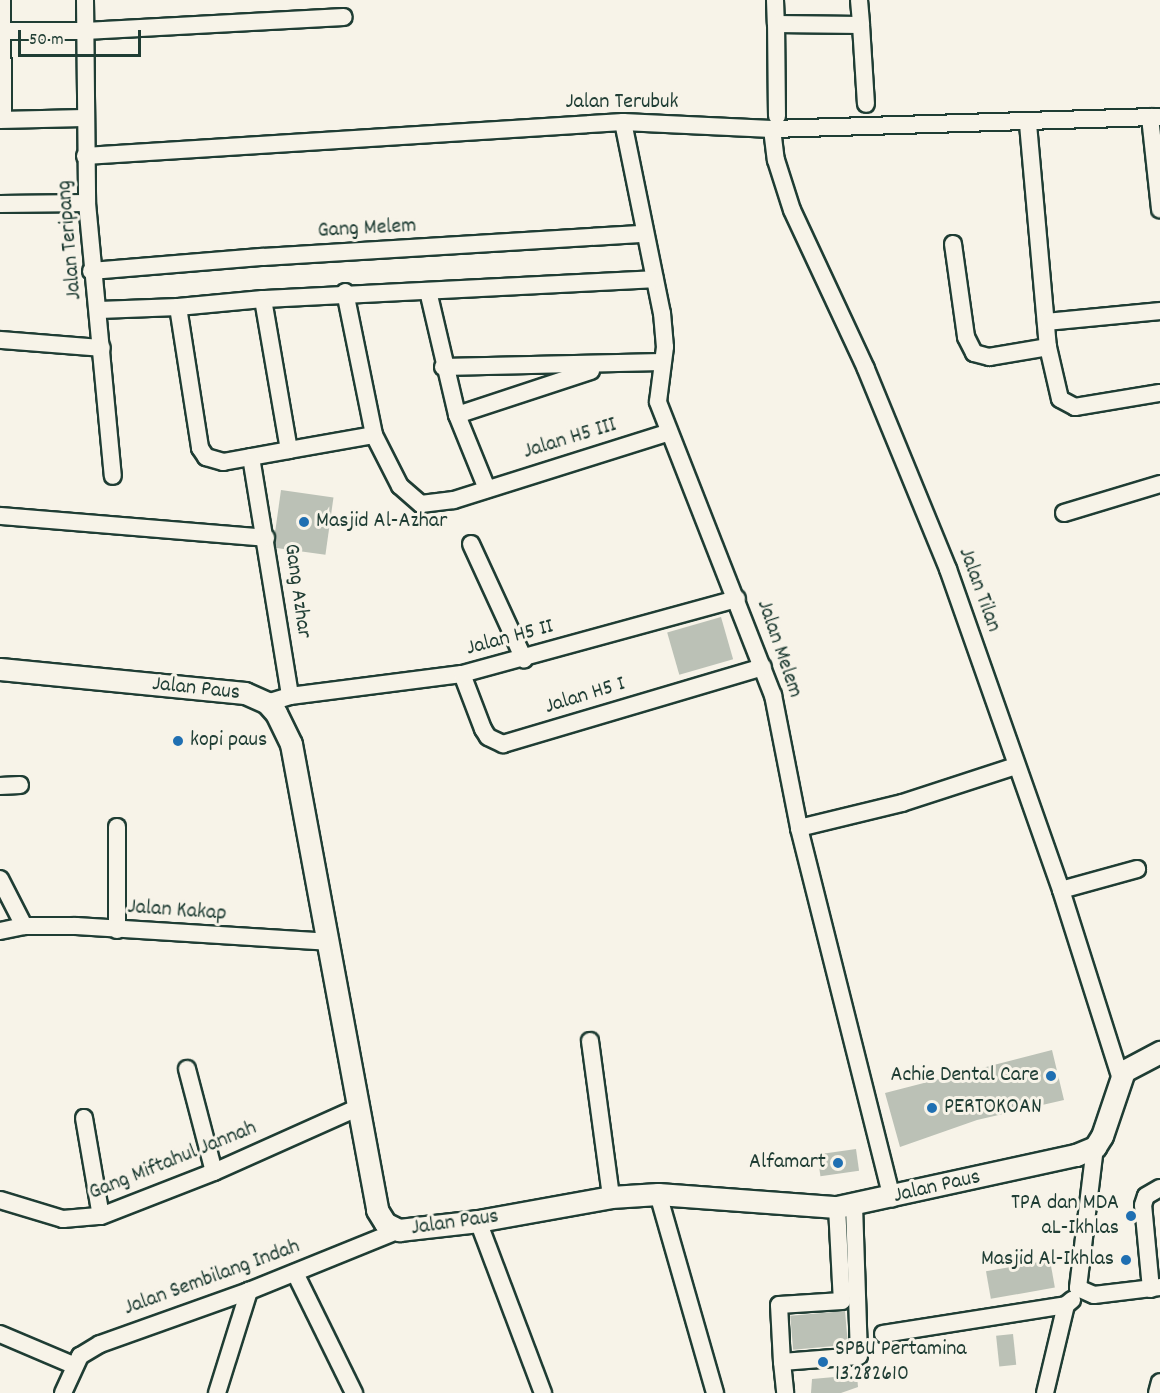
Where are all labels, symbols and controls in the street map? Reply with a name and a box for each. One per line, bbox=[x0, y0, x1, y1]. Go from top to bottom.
scale bar bbox=[21, 18, 144, 56]
text: 50 m bbox=[29, 28, 64, 53]
street label: Jalan Terubuk bbox=[565, 90, 679, 116]
street label: Jalan Teripang bbox=[52, 179, 88, 301]
street label: Gang Melem bbox=[317, 213, 417, 245]
street label: Jalan H5 III bbox=[520, 412, 620, 466]
place label: Masjid Al-Azhar bbox=[316, 509, 447, 535]
marker: Masjid Al-Azhar bbox=[297, 515, 311, 529]
street label: Gang Azhar bbox=[277, 542, 317, 640]
street label: Jalan Tilan bbox=[952, 544, 1006, 636]
street label: Jalan Melem bbox=[750, 597, 808, 701]
street label: Jalan H5 II bbox=[463, 614, 557, 662]
street label: Jalan Paus bbox=[151, 671, 241, 707]
street label: Jalan H5 I bbox=[542, 671, 628, 721]
place label: kopi paus bbox=[190, 728, 267, 754]
marker: kopi paus bbox=[171, 734, 185, 748]
street label: Jalan Kakap bbox=[127, 894, 227, 928]
place label: Achie Dental Care bbox=[890, 1063, 1039, 1089]
marker: Achie Dental Care bbox=[1044, 1069, 1058, 1083]
place label: PERTOKOAN bbox=[944, 1095, 1042, 1121]
marker: PERTOKOAN bbox=[925, 1101, 939, 1115]
street label: Gang Miftahul Jannah bbox=[85, 1115, 261, 1207]
place label: Alfamart bbox=[749, 1150, 826, 1176]
marker: Alfamart bbox=[831, 1156, 845, 1170]
street label: Jalan Paus bbox=[891, 1164, 983, 1210]
place label: TPA dan MDA aL-Ikhlas bbox=[1011, 1190, 1119, 1242]
street label: Jalan Paus bbox=[410, 1204, 500, 1242]
marker: TPA dan MDA aL-Ikhlas bbox=[1124, 1209, 1138, 1223]
street label: Jalan Sembilang Indah bbox=[120, 1234, 304, 1322]
place label: Masjid Al-Ikhlas bbox=[981, 1247, 1114, 1273]
marker: Masjid Al-Ikhlas bbox=[1119, 1253, 1133, 1267]
place label: SPBU Pertamina 13.282610 bbox=[835, 1336, 967, 1388]
marker: SPBU Pertamina 13.282610 bbox=[816, 1355, 830, 1369]

